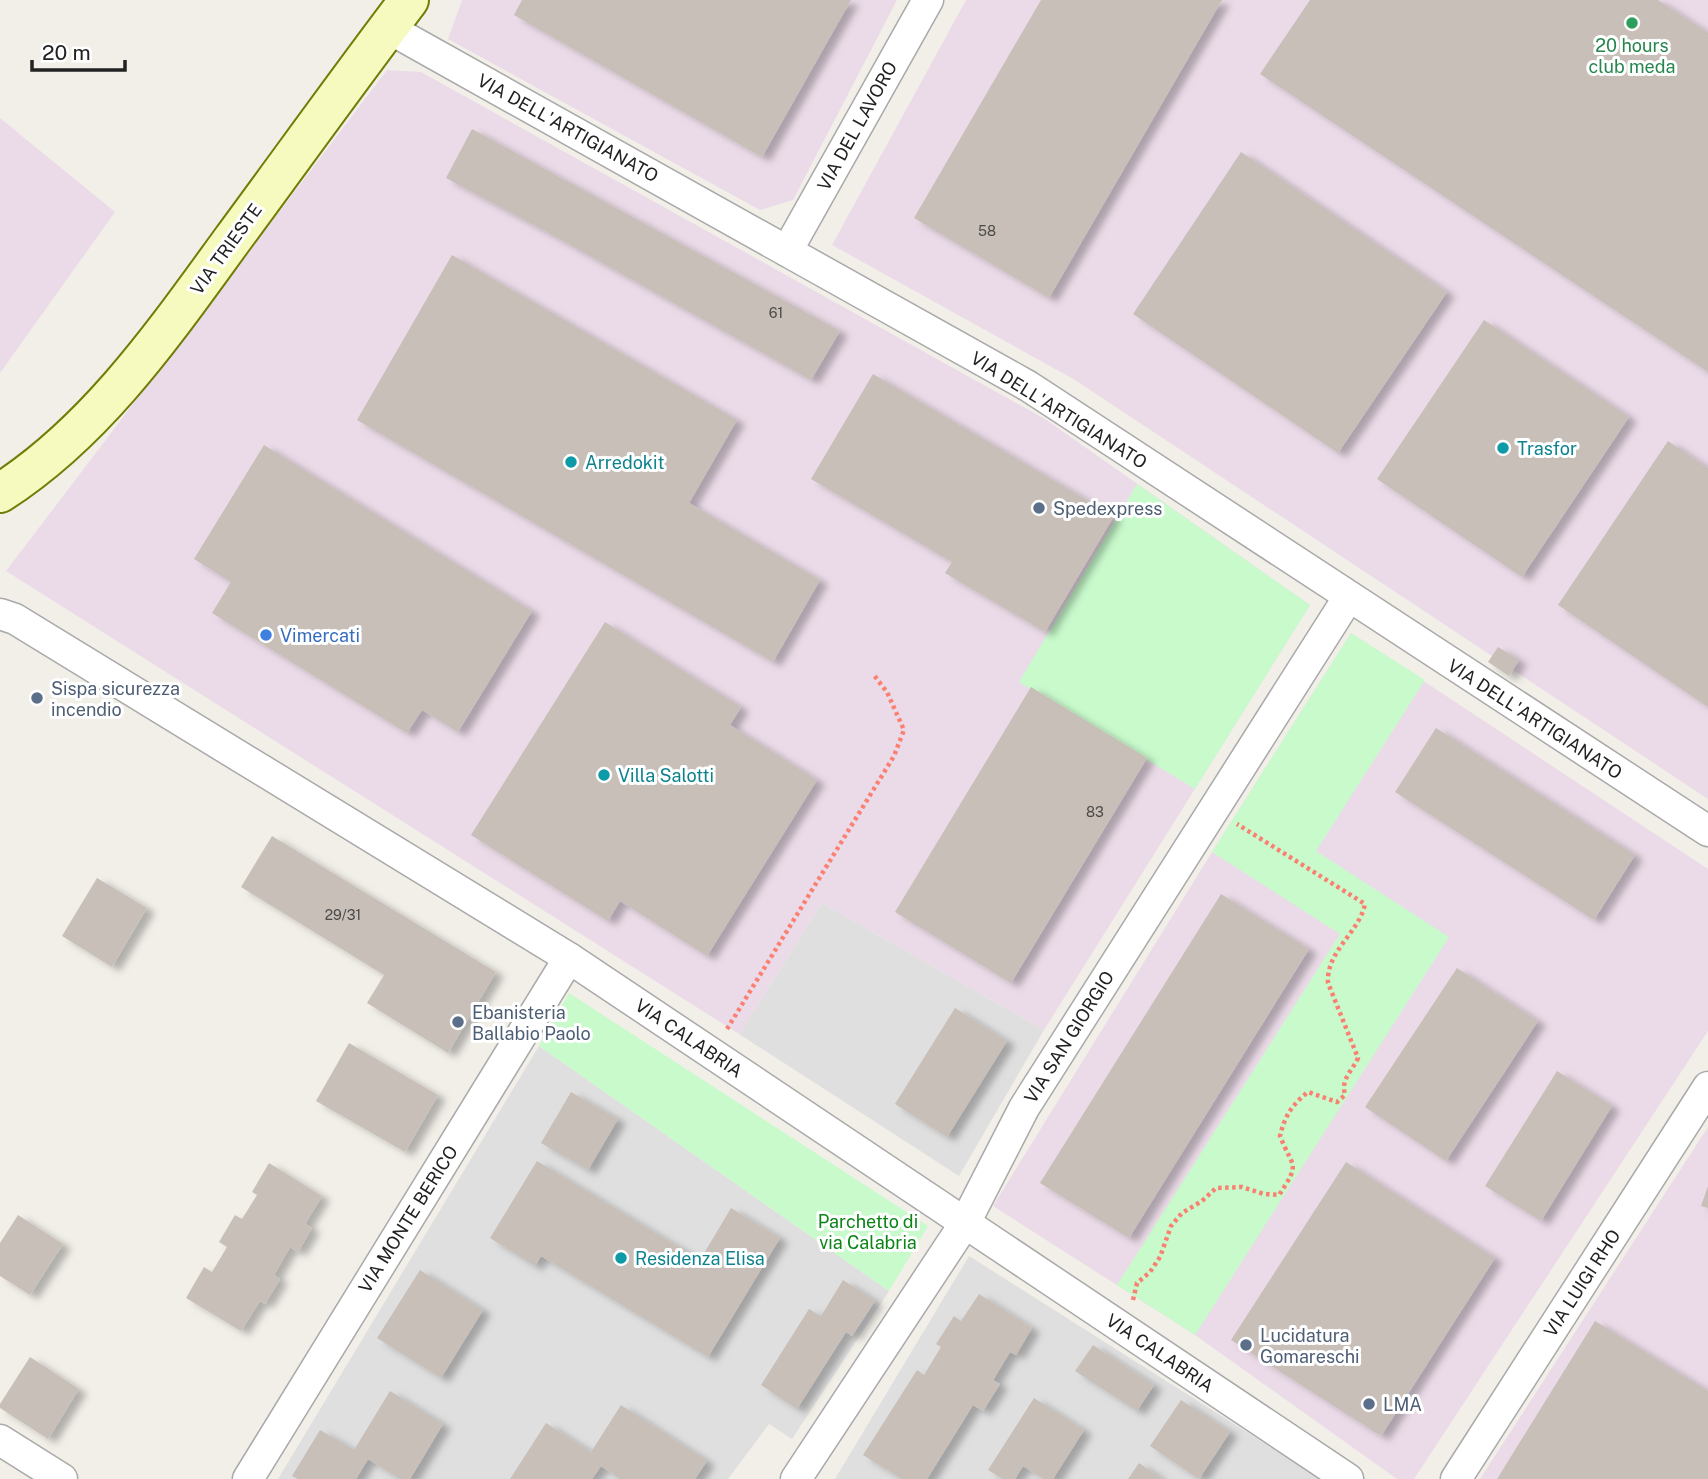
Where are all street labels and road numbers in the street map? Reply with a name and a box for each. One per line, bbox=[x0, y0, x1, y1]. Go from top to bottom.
street label: VIA DEL LAVORO bbox=[813, 58, 901, 194]
street label: VIA DELL'ARTIGIANATO bbox=[474, 69, 662, 187]
street label: VIA TRIESTE bbox=[186, 199, 266, 299]
street label: VIA DELL'ARTIGIANATO bbox=[967, 347, 1151, 473]
street label: VIA DELL'ARTIGIANATO bbox=[1444, 655, 1626, 783]
street label: VIA SAN GIORGIO bbox=[1020, 967, 1118, 1107]
street label: VIA CALABRIA bbox=[631, 994, 747, 1082]
street label: VIA MONTE BERICO bbox=[354, 1141, 462, 1297]
street label: VIA LUIGI RHO bbox=[1539, 1225, 1625, 1341]
street label: VIA CALABRIA bbox=[1102, 1309, 1218, 1397]

